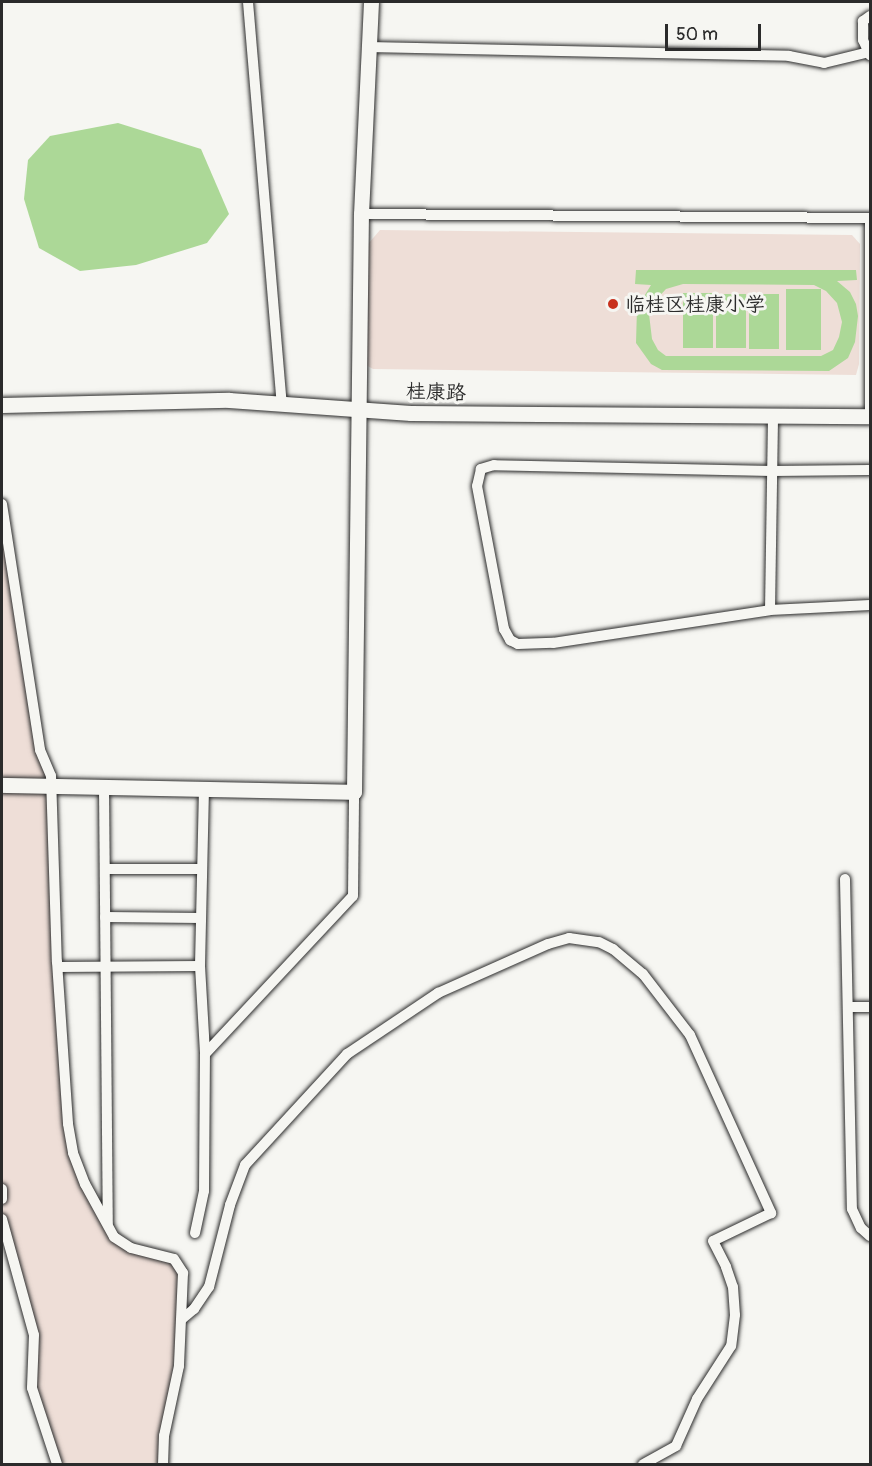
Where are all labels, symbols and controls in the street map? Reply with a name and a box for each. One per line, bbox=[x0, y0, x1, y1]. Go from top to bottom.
scale bar bbox=[668, 12, 764, 50]
text: 50 m bbox=[676, 23, 718, 46]
place label: 临桂区桂康小学 bbox=[625, 292, 765, 316]
marker: 临桂区桂康小学 bbox=[606, 297, 620, 311]
street label: 桂康路 bbox=[406, 379, 466, 405]

